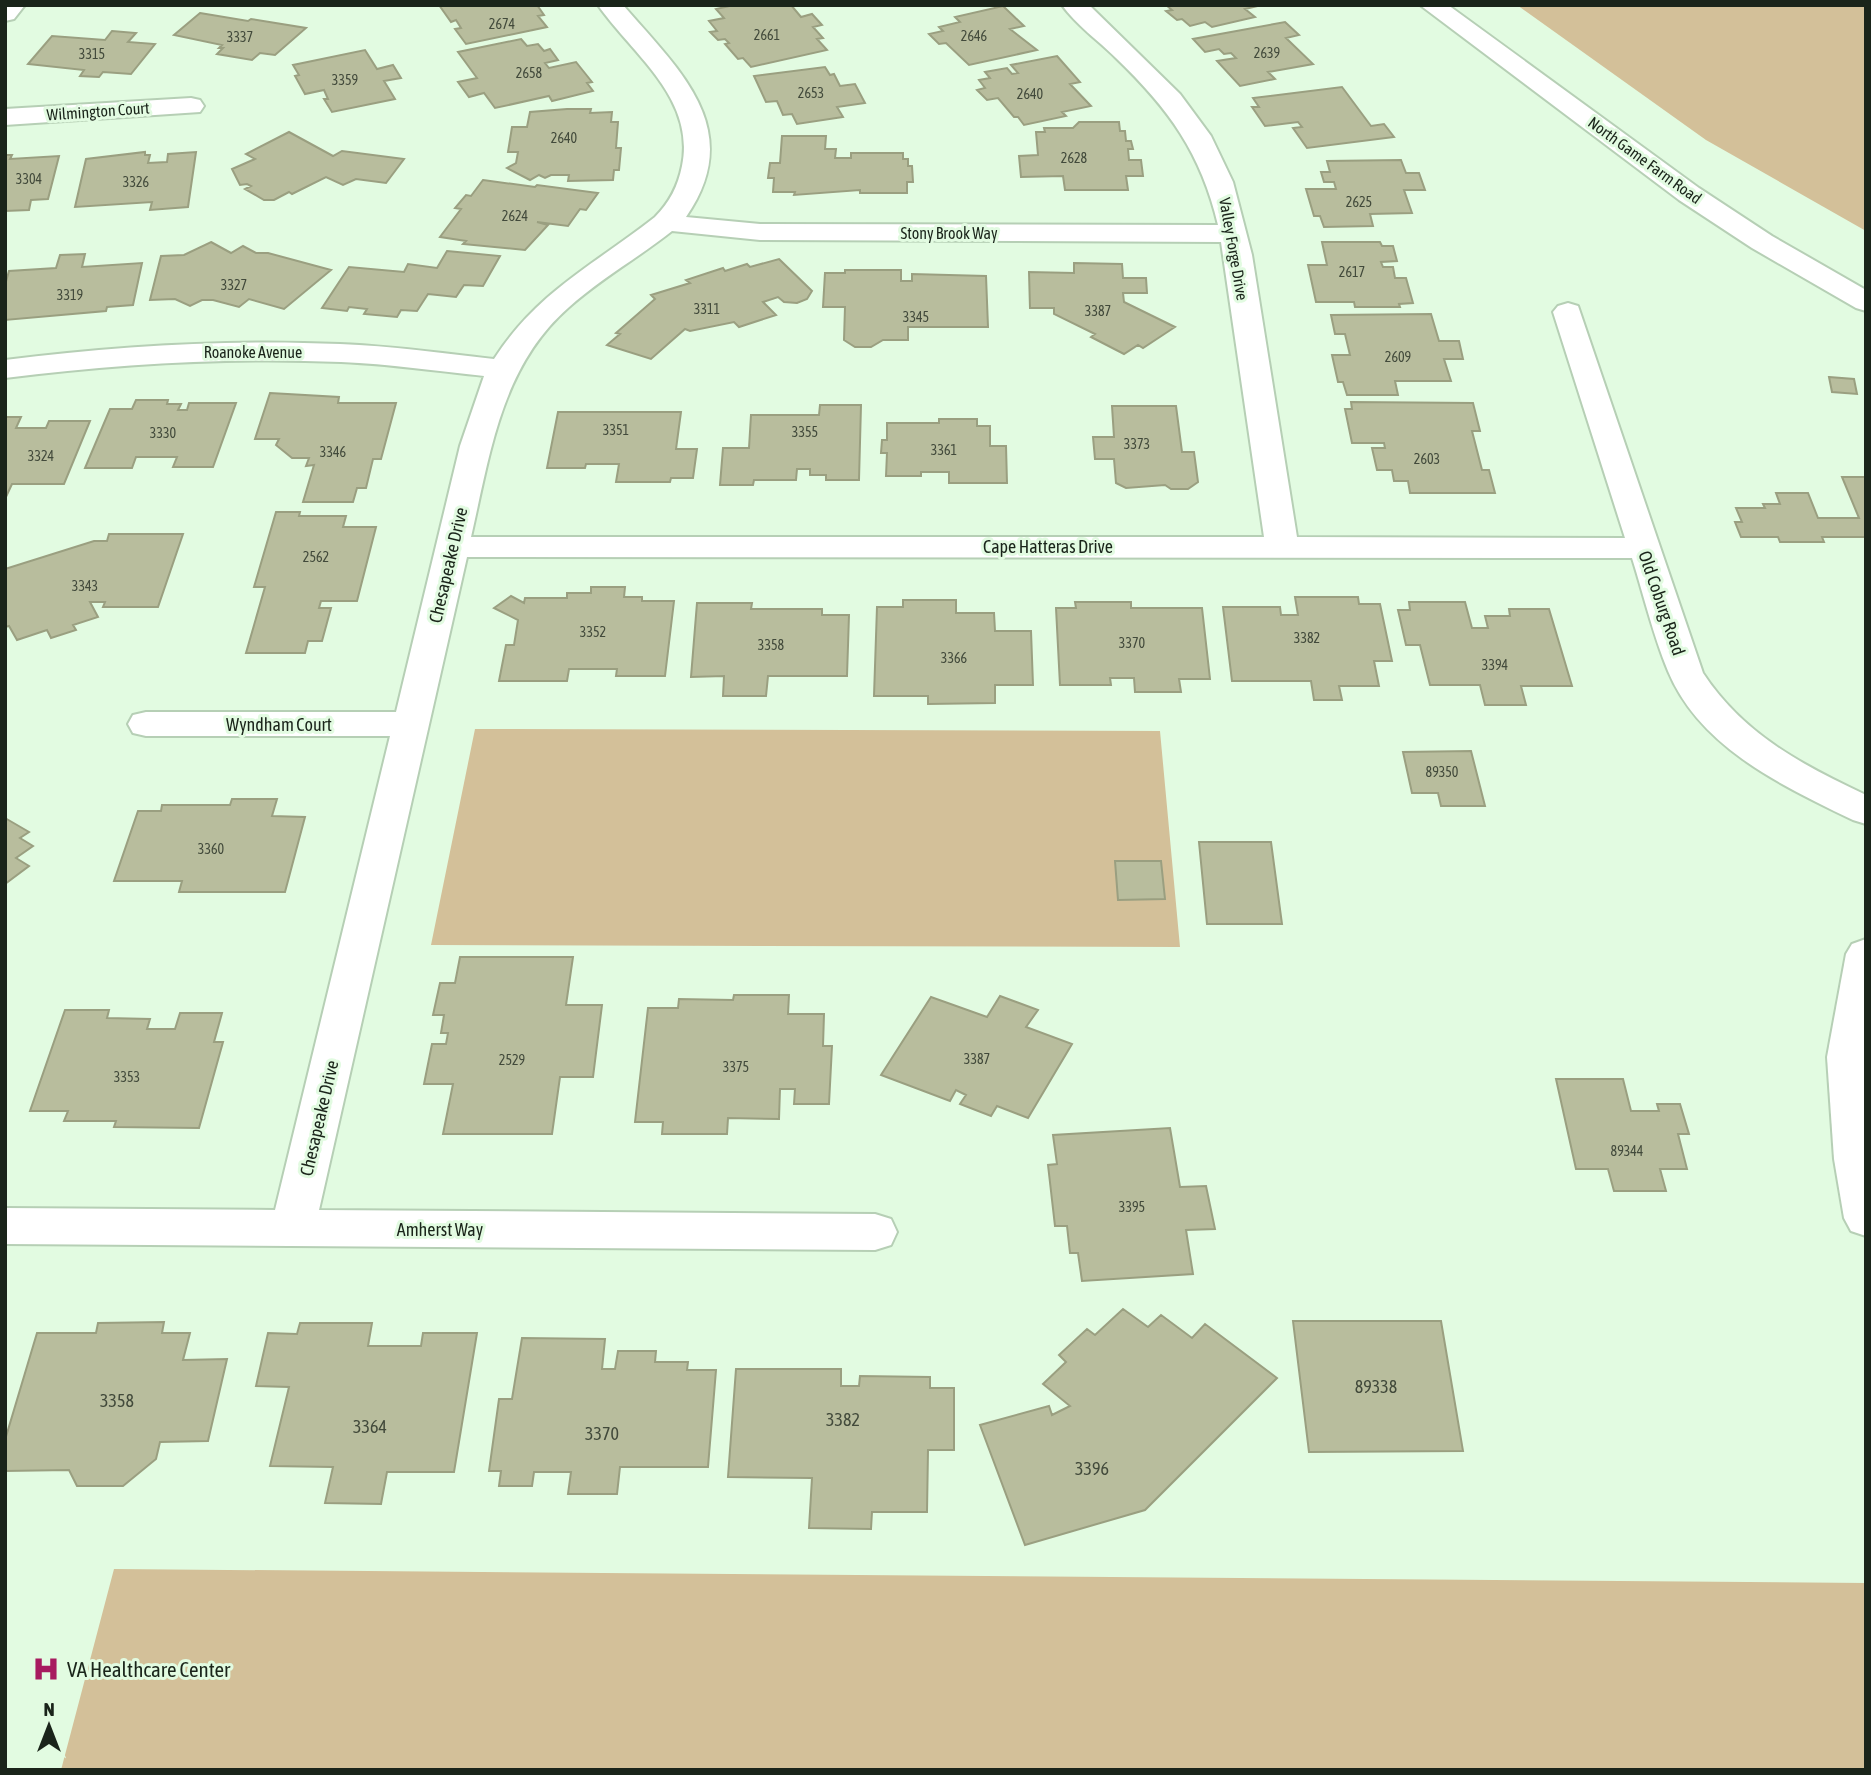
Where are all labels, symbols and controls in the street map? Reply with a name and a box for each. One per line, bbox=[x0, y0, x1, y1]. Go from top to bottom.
house number: 2674 bbox=[489, 16, 516, 32]
house number: 2661 bbox=[754, 27, 780, 43]
house number: 2646 bbox=[961, 28, 988, 44]
house number: 3337 bbox=[227, 29, 253, 45]
house number: 2639 bbox=[1254, 45, 1280, 61]
house number: 3315 bbox=[79, 46, 105, 62]
house number: 2658 bbox=[516, 65, 543, 81]
house number: 3359 bbox=[332, 72, 358, 88]
house number: 2653 bbox=[798, 85, 824, 101]
house number: 2640 bbox=[1017, 86, 1044, 102]
street label: Wilmington Court bbox=[46, 98, 150, 125]
street label: North Game Farm Road bbox=[1585, 113, 1705, 207]
house number: 2640 bbox=[551, 130, 578, 146]
house number: 2628 bbox=[1061, 150, 1088, 166]
house number: 3304 bbox=[16, 171, 43, 187]
house number: 3326 bbox=[123, 174, 150, 190]
house number: 2625 bbox=[1346, 194, 1372, 210]
street label: Valley Forge Drive bbox=[1215, 196, 1252, 302]
house number: 2624 bbox=[502, 208, 529, 224]
street label: Stony Brook Way bbox=[901, 224, 998, 243]
house number: 2617 bbox=[1339, 264, 1365, 280]
house number: 3327 bbox=[221, 277, 247, 293]
house number: 3319 bbox=[57, 287, 83, 303]
house number: 3311 bbox=[694, 301, 720, 317]
house number: 3387 bbox=[1085, 303, 1111, 319]
house number: 3345 bbox=[903, 309, 929, 325]
street label: Roanoke Avenue bbox=[204, 343, 302, 361]
house number: 2609 bbox=[1385, 349, 1411, 365]
house number: 3351 bbox=[603, 422, 629, 438]
house number: 3355 bbox=[792, 424, 818, 440]
house number: 3330 bbox=[150, 425, 177, 441]
house number: 3373 bbox=[1124, 436, 1150, 452]
house number: 3361 bbox=[931, 442, 957, 458]
house number: 3346 bbox=[320, 444, 347, 460]
house number: 3324 bbox=[28, 448, 55, 464]
house number: 2603 bbox=[1414, 451, 1440, 467]
street label: Chesapeake Drive bbox=[425, 505, 471, 625]
street label: Cape Hatteras Drive bbox=[983, 536, 1113, 557]
street label: Old Coburg Road bbox=[1634, 548, 1690, 658]
house number: 2562 bbox=[303, 549, 329, 565]
house number: 3343 bbox=[72, 578, 98, 594]
house number: 3352 bbox=[580, 624, 606, 640]
house number: 3382 bbox=[1294, 630, 1320, 646]
house number: 3370 bbox=[1119, 635, 1146, 651]
house number: 3358 bbox=[758, 637, 785, 653]
house number: 3366 bbox=[941, 650, 968, 666]
house number: 3394 bbox=[1482, 657, 1509, 673]
street label: Wyndham Court bbox=[226, 714, 332, 735]
house number: 89350 bbox=[1426, 764, 1459, 780]
house number: 3360 bbox=[198, 841, 225, 857]
house number: 3387 bbox=[964, 1051, 990, 1067]
house number: 2529 bbox=[499, 1052, 525, 1068]
street label: Chesapeake Drive bbox=[296, 1058, 342, 1178]
house number: 3375 bbox=[723, 1059, 749, 1075]
house number: 3353 bbox=[114, 1069, 140, 1085]
house number: 89344 bbox=[1611, 1143, 1644, 1159]
house number: 3395 bbox=[1119, 1199, 1145, 1215]
street label: Amherst Way bbox=[397, 1219, 483, 1240]
house number: 89338 bbox=[1355, 1376, 1397, 1397]
house number: 3358 bbox=[100, 1390, 134, 1411]
house number: 3382 bbox=[826, 1409, 860, 1430]
house number: 3364 bbox=[353, 1416, 387, 1437]
house number: 3370 bbox=[585, 1423, 619, 1444]
house number: 3396 bbox=[1075, 1458, 1109, 1479]
hospital icon: VA Healthcare Center bbox=[31, 1654, 61, 1684]
place label: VA Healthcare Center bbox=[67, 1657, 231, 1681]
north arrow bbox=[14, 1691, 84, 1761]
text: N bbox=[43, 1698, 55, 1720]

